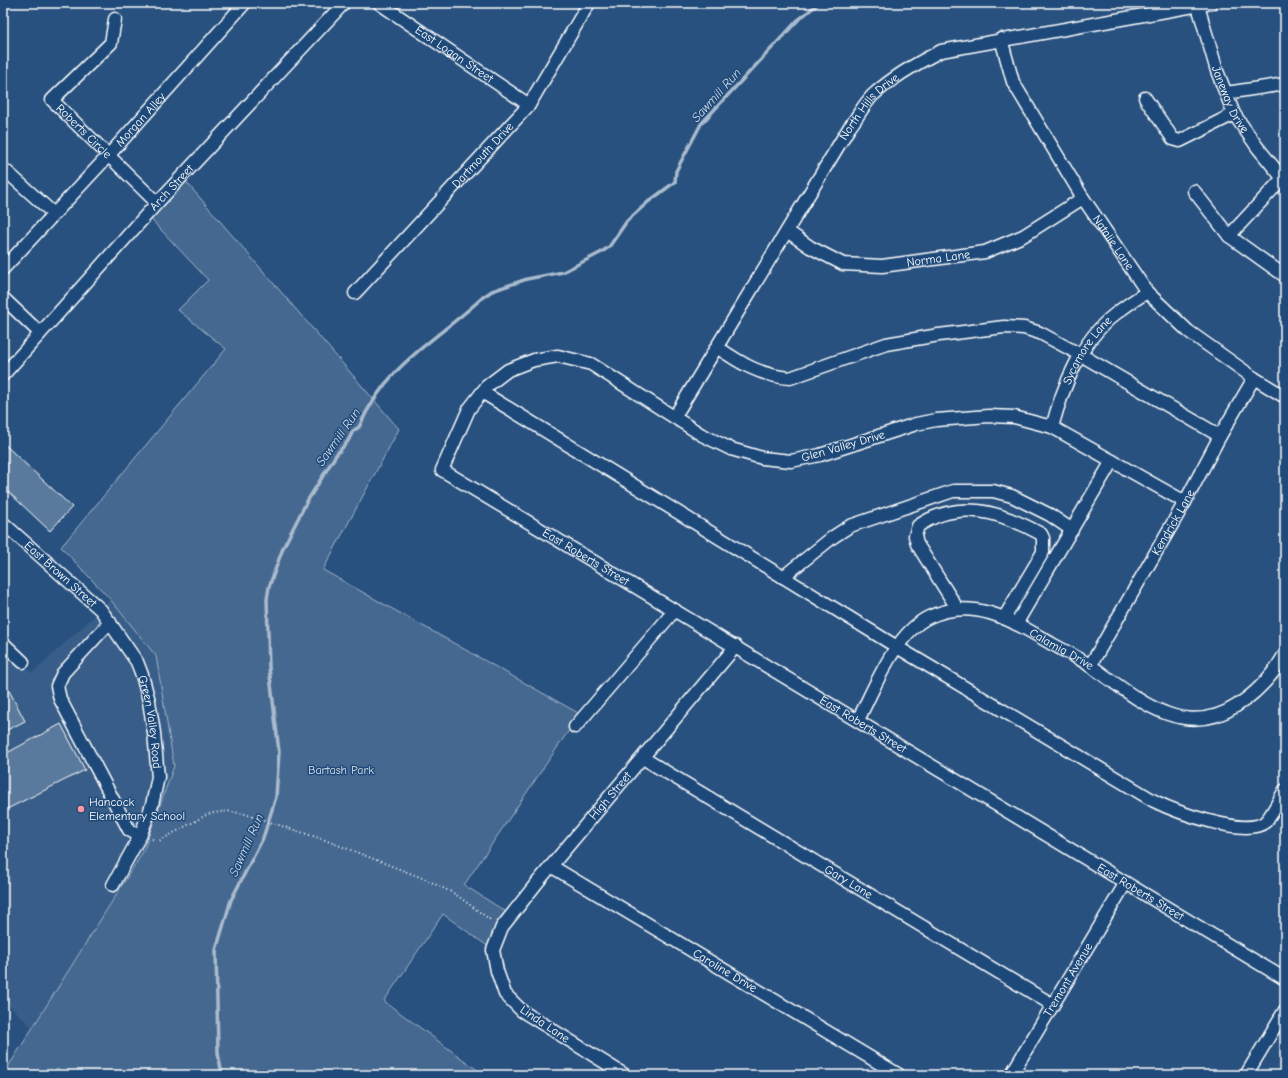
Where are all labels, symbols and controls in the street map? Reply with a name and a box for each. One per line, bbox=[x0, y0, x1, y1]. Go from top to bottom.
street label: East Logan Street bbox=[413, 23, 496, 86]
street label: Janeway Drive bbox=[1209, 64, 1252, 136]
water label: Sawmill Run bbox=[688, 65, 744, 125]
street label: North Hills Drive bbox=[836, 70, 901, 143]
street label: Morgan Alley bbox=[113, 89, 169, 150]
street label: Roberts Circle bbox=[53, 101, 114, 161]
street label: Dartmouth Drive bbox=[449, 119, 516, 191]
street label: Arch Street bbox=[147, 161, 197, 213]
street label: Natalie Lane bbox=[1090, 212, 1137, 273]
street label: Norma Lane bbox=[906, 247, 971, 270]
street label: Sycamore Lane bbox=[1060, 313, 1115, 387]
water label: Sawmill Run bbox=[313, 405, 363, 469]
street label: Glen Valley Drive bbox=[800, 427, 886, 465]
street label: Kendrick Lane bbox=[1149, 487, 1197, 558]
street label: East Roberts Street bbox=[540, 525, 632, 589]
street label: East Brown Street bbox=[21, 538, 100, 610]
street label: Calamia Drive bbox=[1027, 625, 1096, 673]
street label: Green Valley Road bbox=[135, 674, 164, 769]
street label: East Roberts Street bbox=[817, 693, 910, 756]
park label: Bartash Park bbox=[308, 763, 374, 777]
street label: High Street bbox=[586, 768, 635, 822]
place label: Hancock Elementary School bbox=[89, 795, 185, 823]
marker: Hancock Elementary School bbox=[76, 804, 86, 814]
water label: Sawmill Run bbox=[226, 811, 266, 879]
street label: East Roberts Street bbox=[1095, 860, 1187, 924]
street label: Gary Lane bbox=[822, 862, 875, 902]
street label: Tremont Avenue bbox=[1040, 940, 1095, 1019]
street label: Caroline Drive bbox=[690, 946, 760, 995]
street label: Linda Lane bbox=[518, 1002, 572, 1046]

